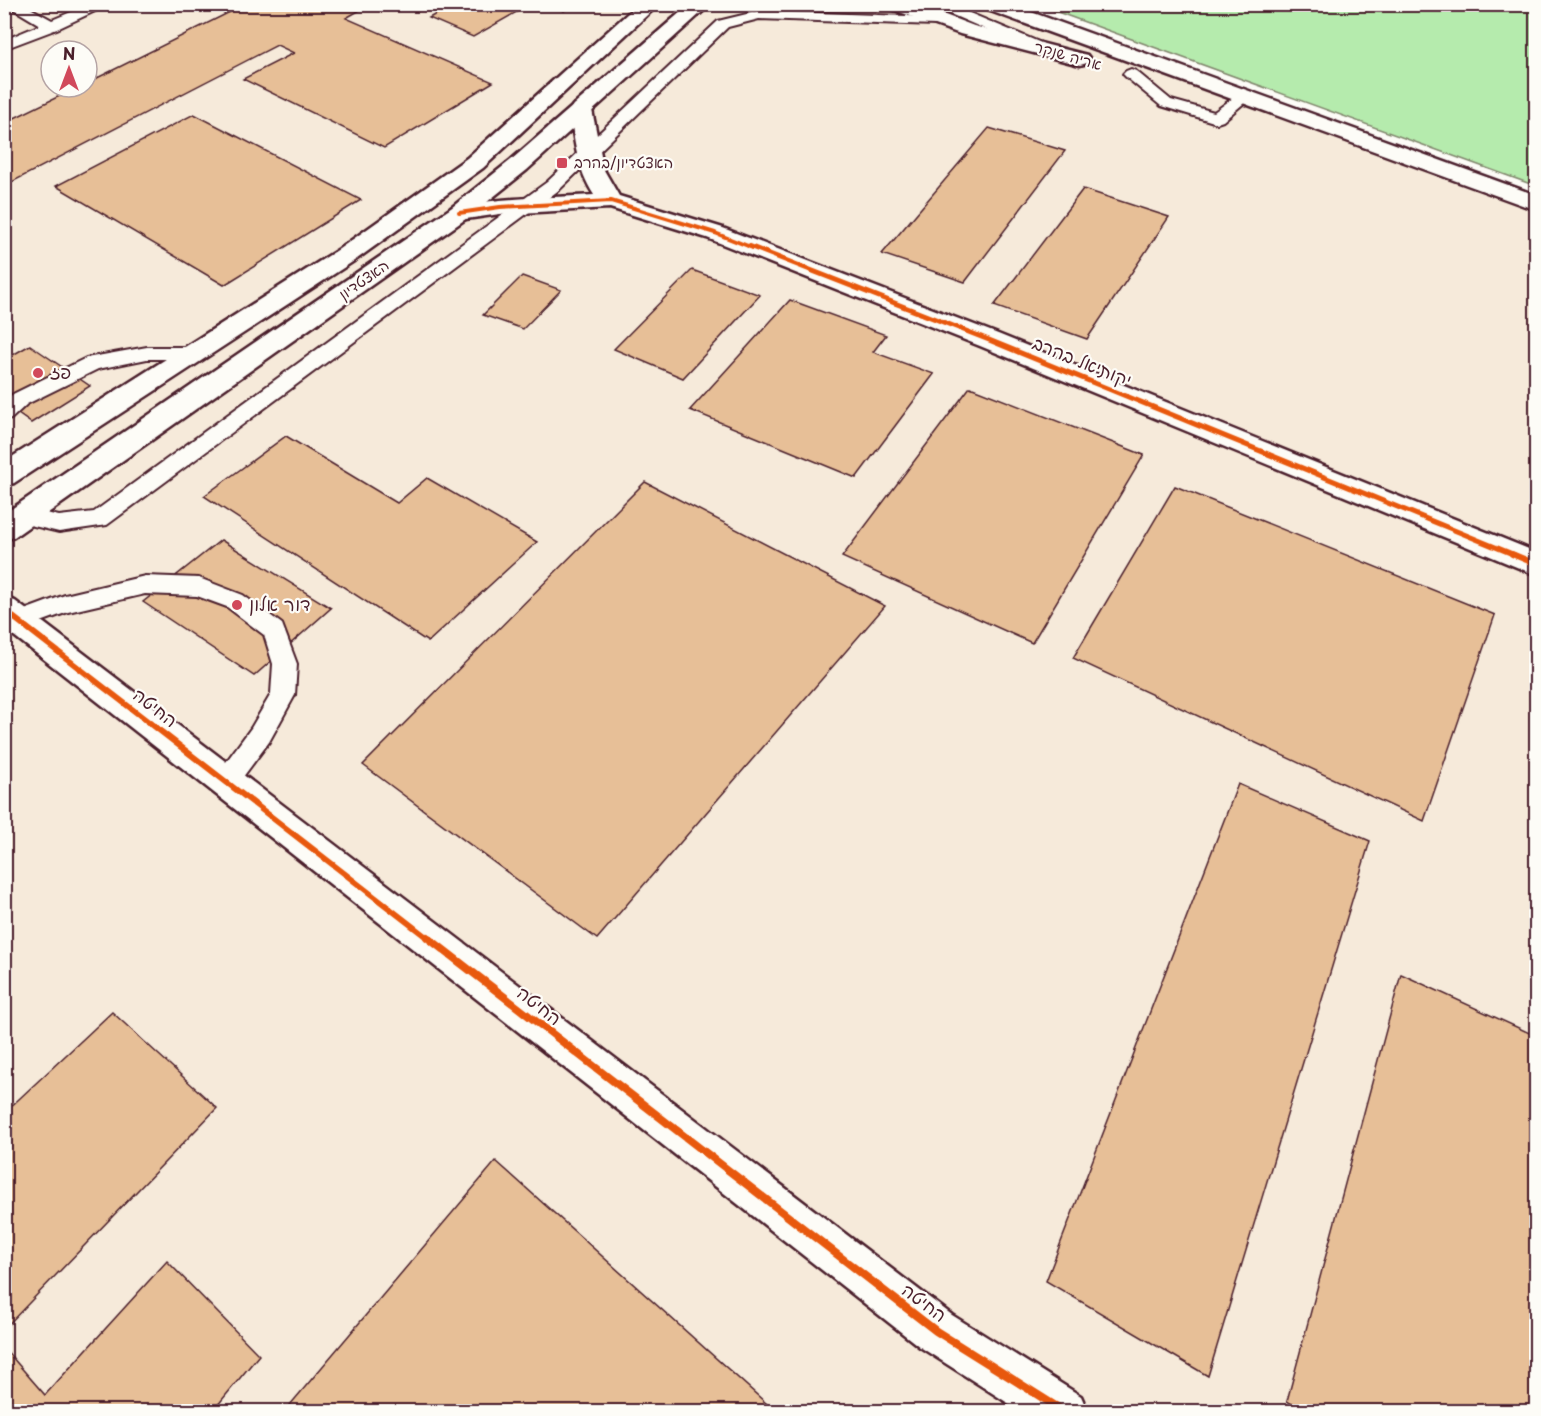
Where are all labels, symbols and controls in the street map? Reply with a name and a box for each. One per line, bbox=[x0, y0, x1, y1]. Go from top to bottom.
street label: אריה שנקר bbox=[1032, 34, 1105, 75]
north arrow bbox=[39, 39, 99, 99]
text: N bbox=[63, 41, 75, 65]
place label: האצטדיון/בהרב bbox=[574, 150, 673, 173]
marker: האצטדיון/בהרב bbox=[555, 156, 569, 170]
street label: האצטדיון bbox=[333, 253, 393, 305]
street label: יקותיאל בהרב bbox=[1029, 328, 1136, 393]
place label: פז bbox=[50, 358, 71, 385]
marker: פז bbox=[31, 366, 45, 380]
place label: דור אלון bbox=[249, 590, 311, 617]
marker: דור אלון bbox=[230, 598, 244, 612]
street label: החיטה bbox=[128, 681, 184, 733]
street label: החיטה bbox=[512, 979, 568, 1031]
street label: החיטה bbox=[897, 1276, 953, 1328]

